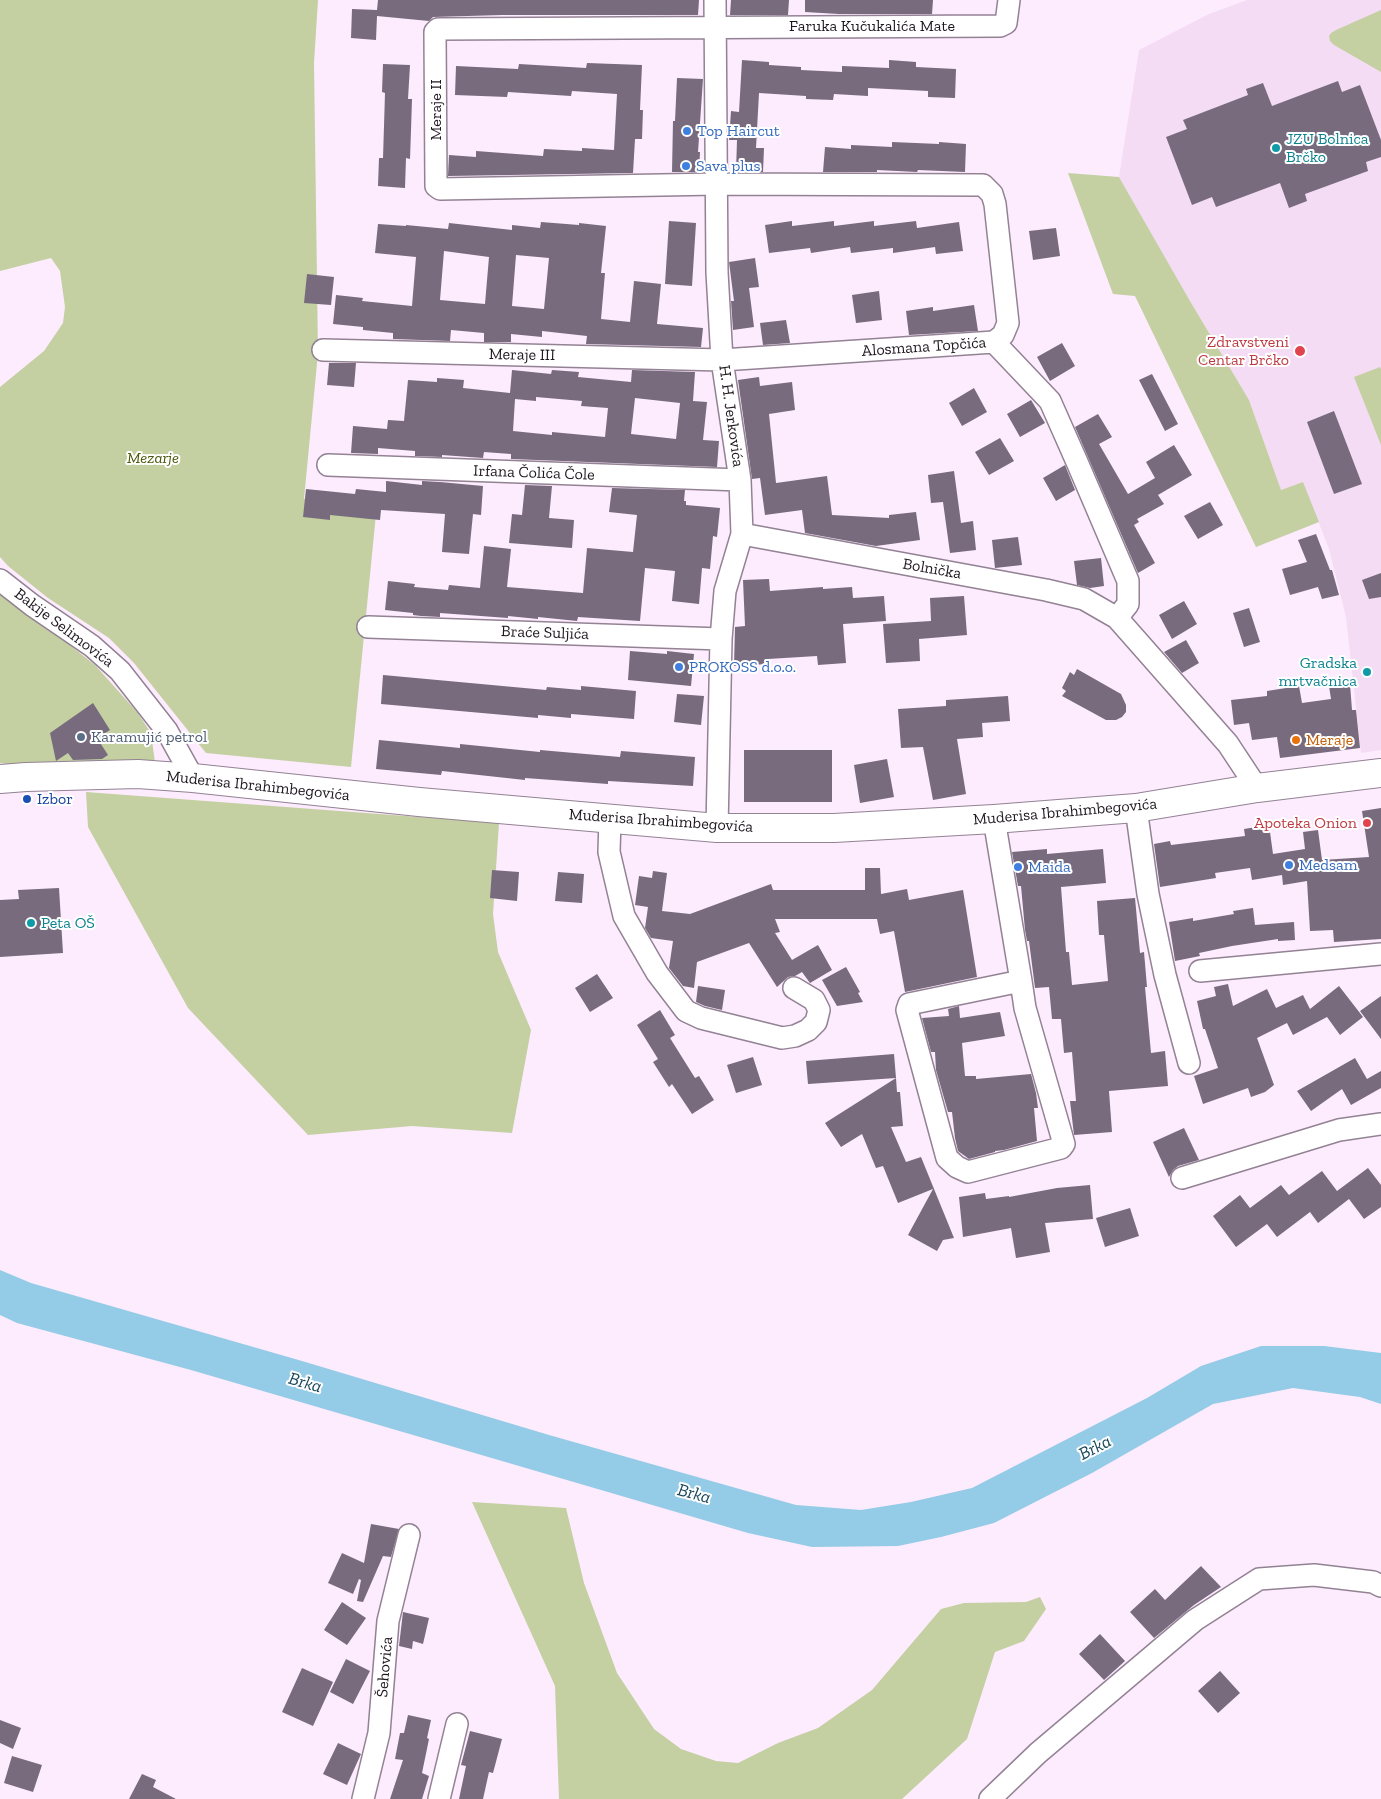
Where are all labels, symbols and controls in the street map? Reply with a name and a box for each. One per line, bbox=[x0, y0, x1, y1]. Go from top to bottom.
street label: Faruka Kučukalića Mate bbox=[789, 16, 955, 36]
street label: Meraje II bbox=[426, 79, 446, 141]
place label: Top Haircut bbox=[697, 121, 780, 141]
marker: Top Haircut bbox=[681, 125, 693, 137]
place label: JZU Bolnica Brčko bbox=[1286, 129, 1369, 167]
marker: JZU Bolnica Brčko bbox=[1270, 142, 1282, 154]
place label: Sava plus bbox=[696, 156, 760, 176]
marker: Sava plus bbox=[680, 160, 692, 172]
place label: Zdravstveni Centar Brčko bbox=[1198, 332, 1289, 370]
street label: Alosmana Topčića bbox=[861, 333, 987, 361]
marker: Zdravstveni Centar Brčko bbox=[1293, 344, 1307, 358]
street label: Meraje III bbox=[489, 345, 555, 365]
street label: H. H. Jerkovića bbox=[714, 364, 748, 468]
park label: Mezarje bbox=[127, 448, 179, 468]
street label: Irfana Čolića Čole bbox=[473, 461, 595, 485]
street label: Bolnička bbox=[901, 554, 963, 584]
street label: Bakije Selimovića bbox=[10, 584, 118, 672]
street label: Braće Suljića bbox=[501, 622, 589, 644]
place label: Gradska mrtvačnica bbox=[1279, 653, 1357, 691]
place label: PROKOSS d.o.o. bbox=[689, 657, 796, 677]
marker: PROKOSS d.o.o. bbox=[673, 661, 685, 673]
marker: Gradska mrtvačnica bbox=[1361, 666, 1373, 678]
place label: Karamujić petrol bbox=[91, 727, 207, 747]
place label: Meraje bbox=[1306, 730, 1353, 750]
marker: Karamujić petrol bbox=[75, 731, 87, 743]
marker: Meraje bbox=[1290, 734, 1302, 746]
street label: Muderisa Ibrahimbegovića bbox=[165, 767, 351, 805]
place label: Izbor bbox=[37, 789, 73, 809]
marker: Izbor bbox=[21, 793, 33, 805]
street label: Muderisa Ibrahimbegovića bbox=[972, 794, 1158, 830]
street label: Muderisa Ibrahimbegovića bbox=[568, 805, 754, 837]
place label: Apoteka Onion bbox=[1254, 813, 1357, 833]
marker: Apoteka Onion bbox=[1361, 817, 1373, 829]
place label: Medsam bbox=[1299, 855, 1358, 875]
place label: Maida bbox=[1028, 857, 1071, 877]
marker: Medsam bbox=[1283, 859, 1295, 871]
marker: Maida bbox=[1012, 861, 1024, 873]
place label: Peta OŠ bbox=[41, 913, 95, 933]
marker: Peta OŠ bbox=[25, 917, 37, 929]
water label: Brka bbox=[286, 1368, 324, 1398]
water label: Brka bbox=[1075, 1431, 1115, 1465]
water label: Brka bbox=[675, 1479, 713, 1509]
street label: Šehovića bbox=[373, 1636, 397, 1698]

